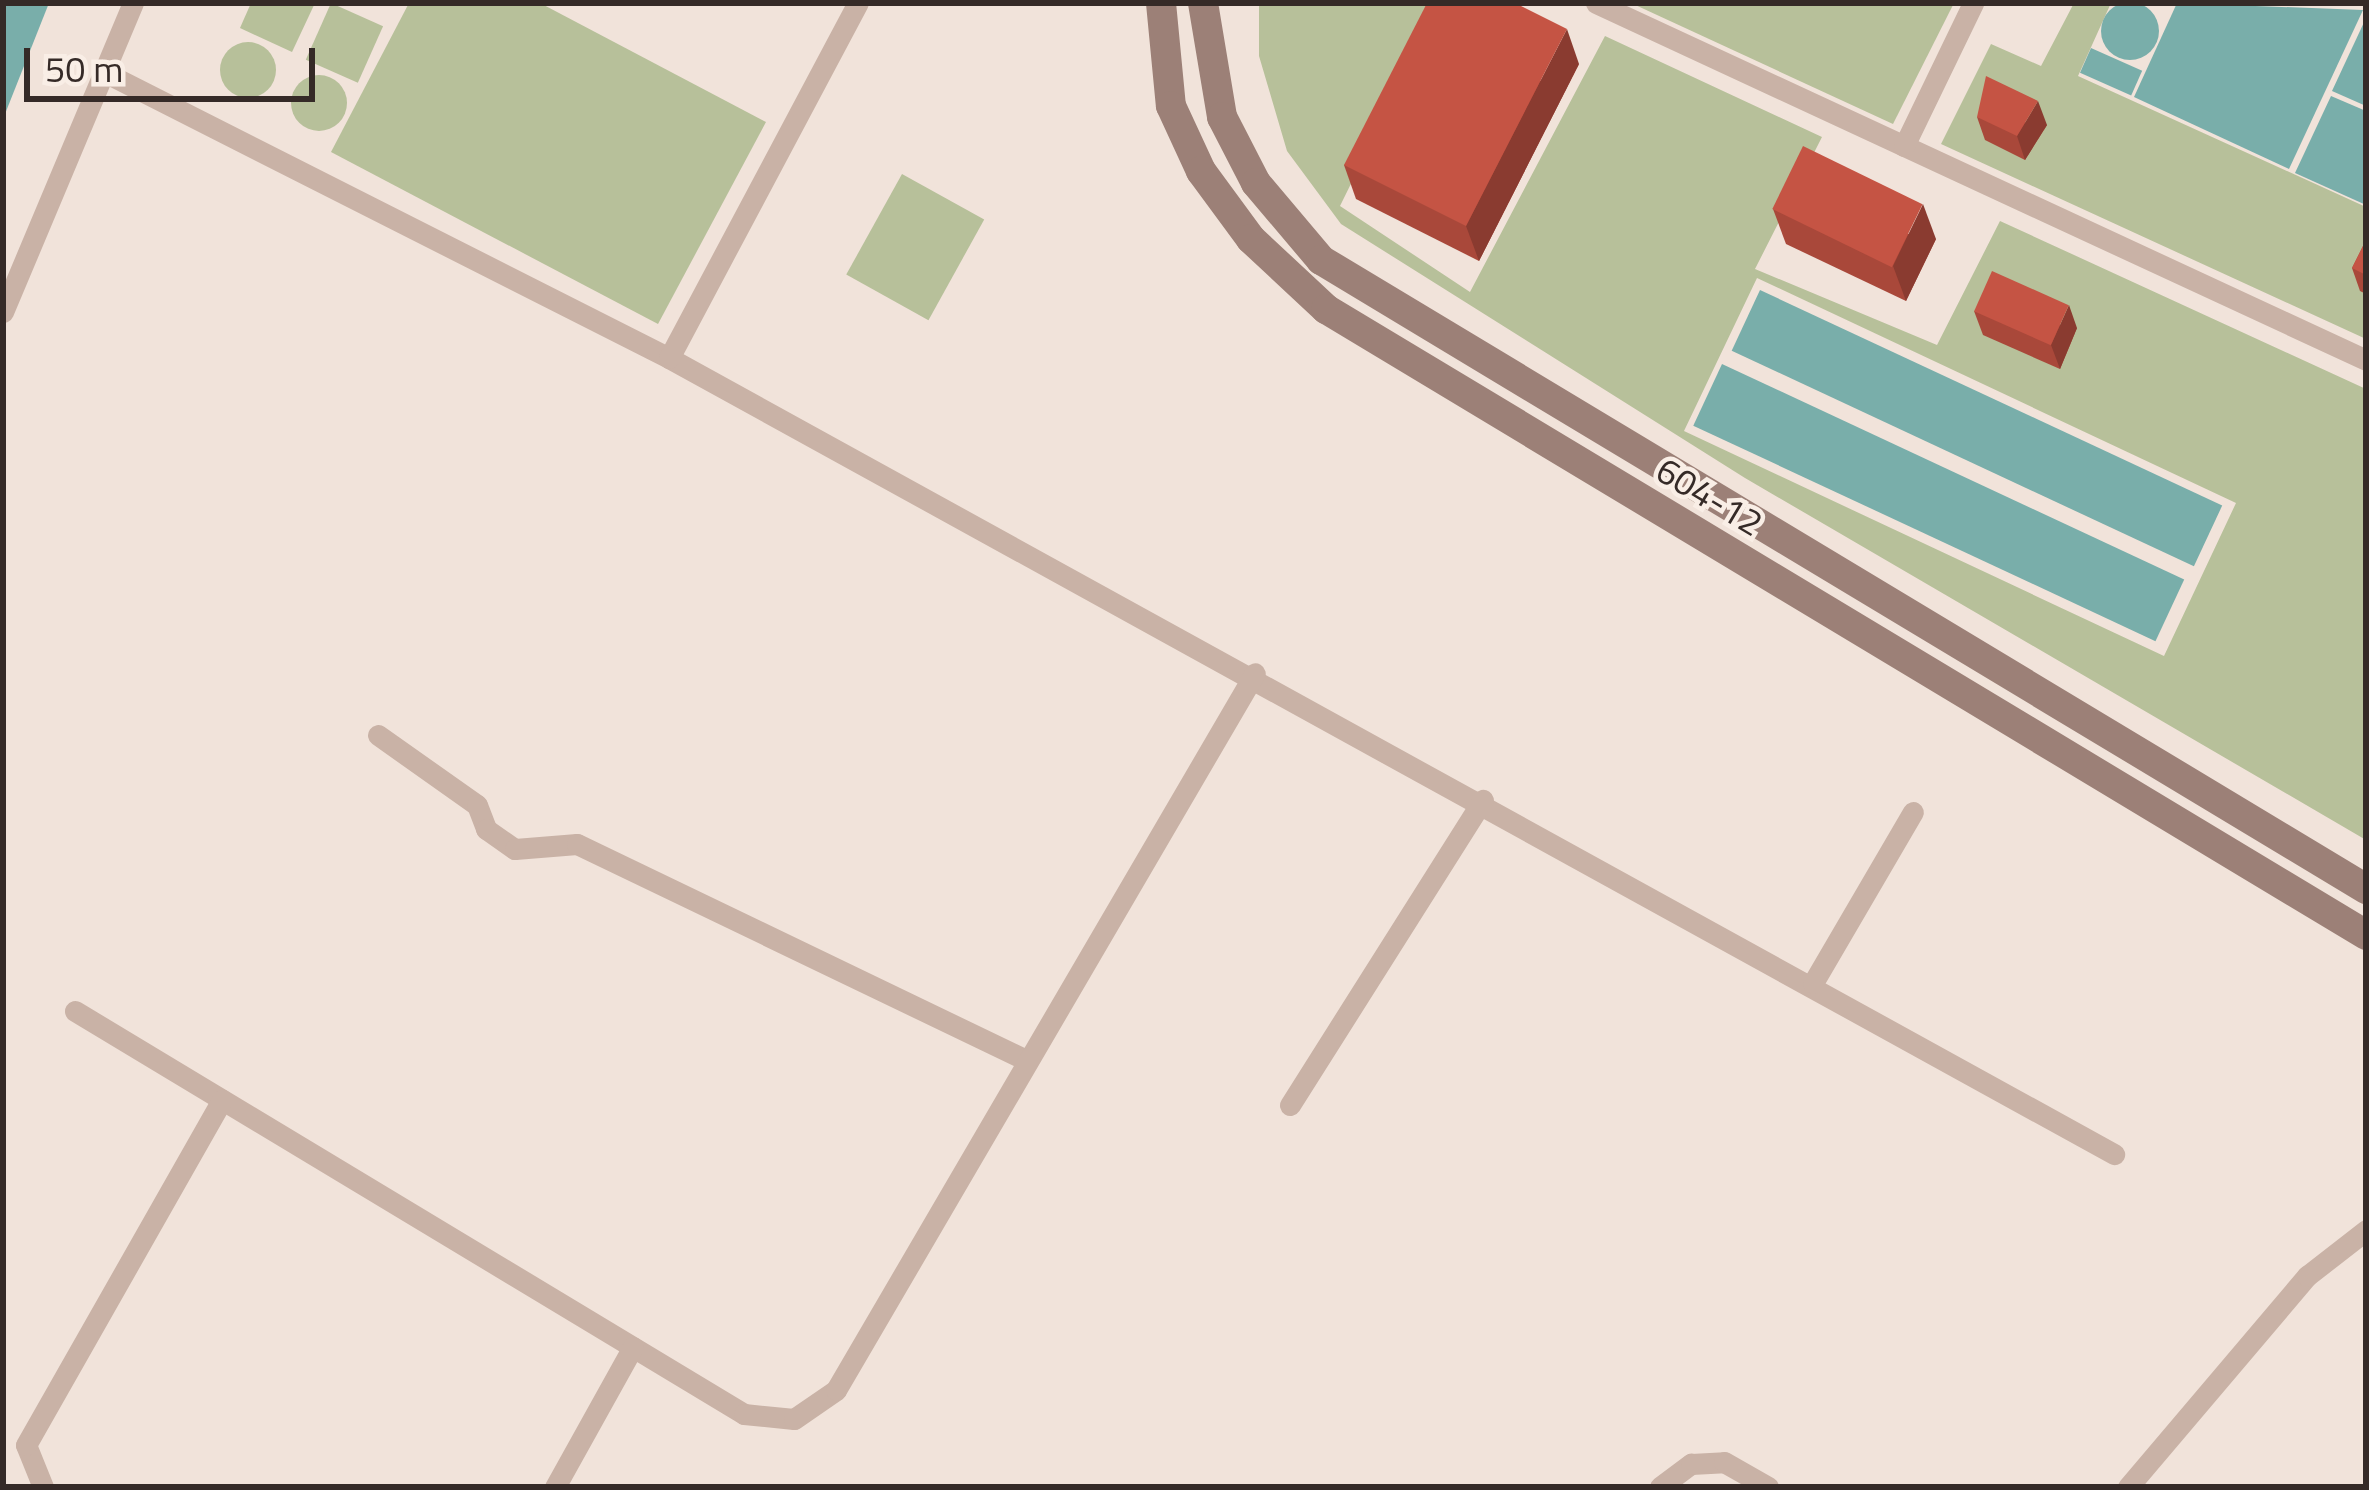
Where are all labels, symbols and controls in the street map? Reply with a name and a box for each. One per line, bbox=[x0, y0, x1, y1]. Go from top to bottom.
scale bar bbox=[30, 24, 321, 98]
text: 50 m bbox=[45, 41, 123, 96]
street label: 604-12 bbox=[1649, 447, 1771, 545]

